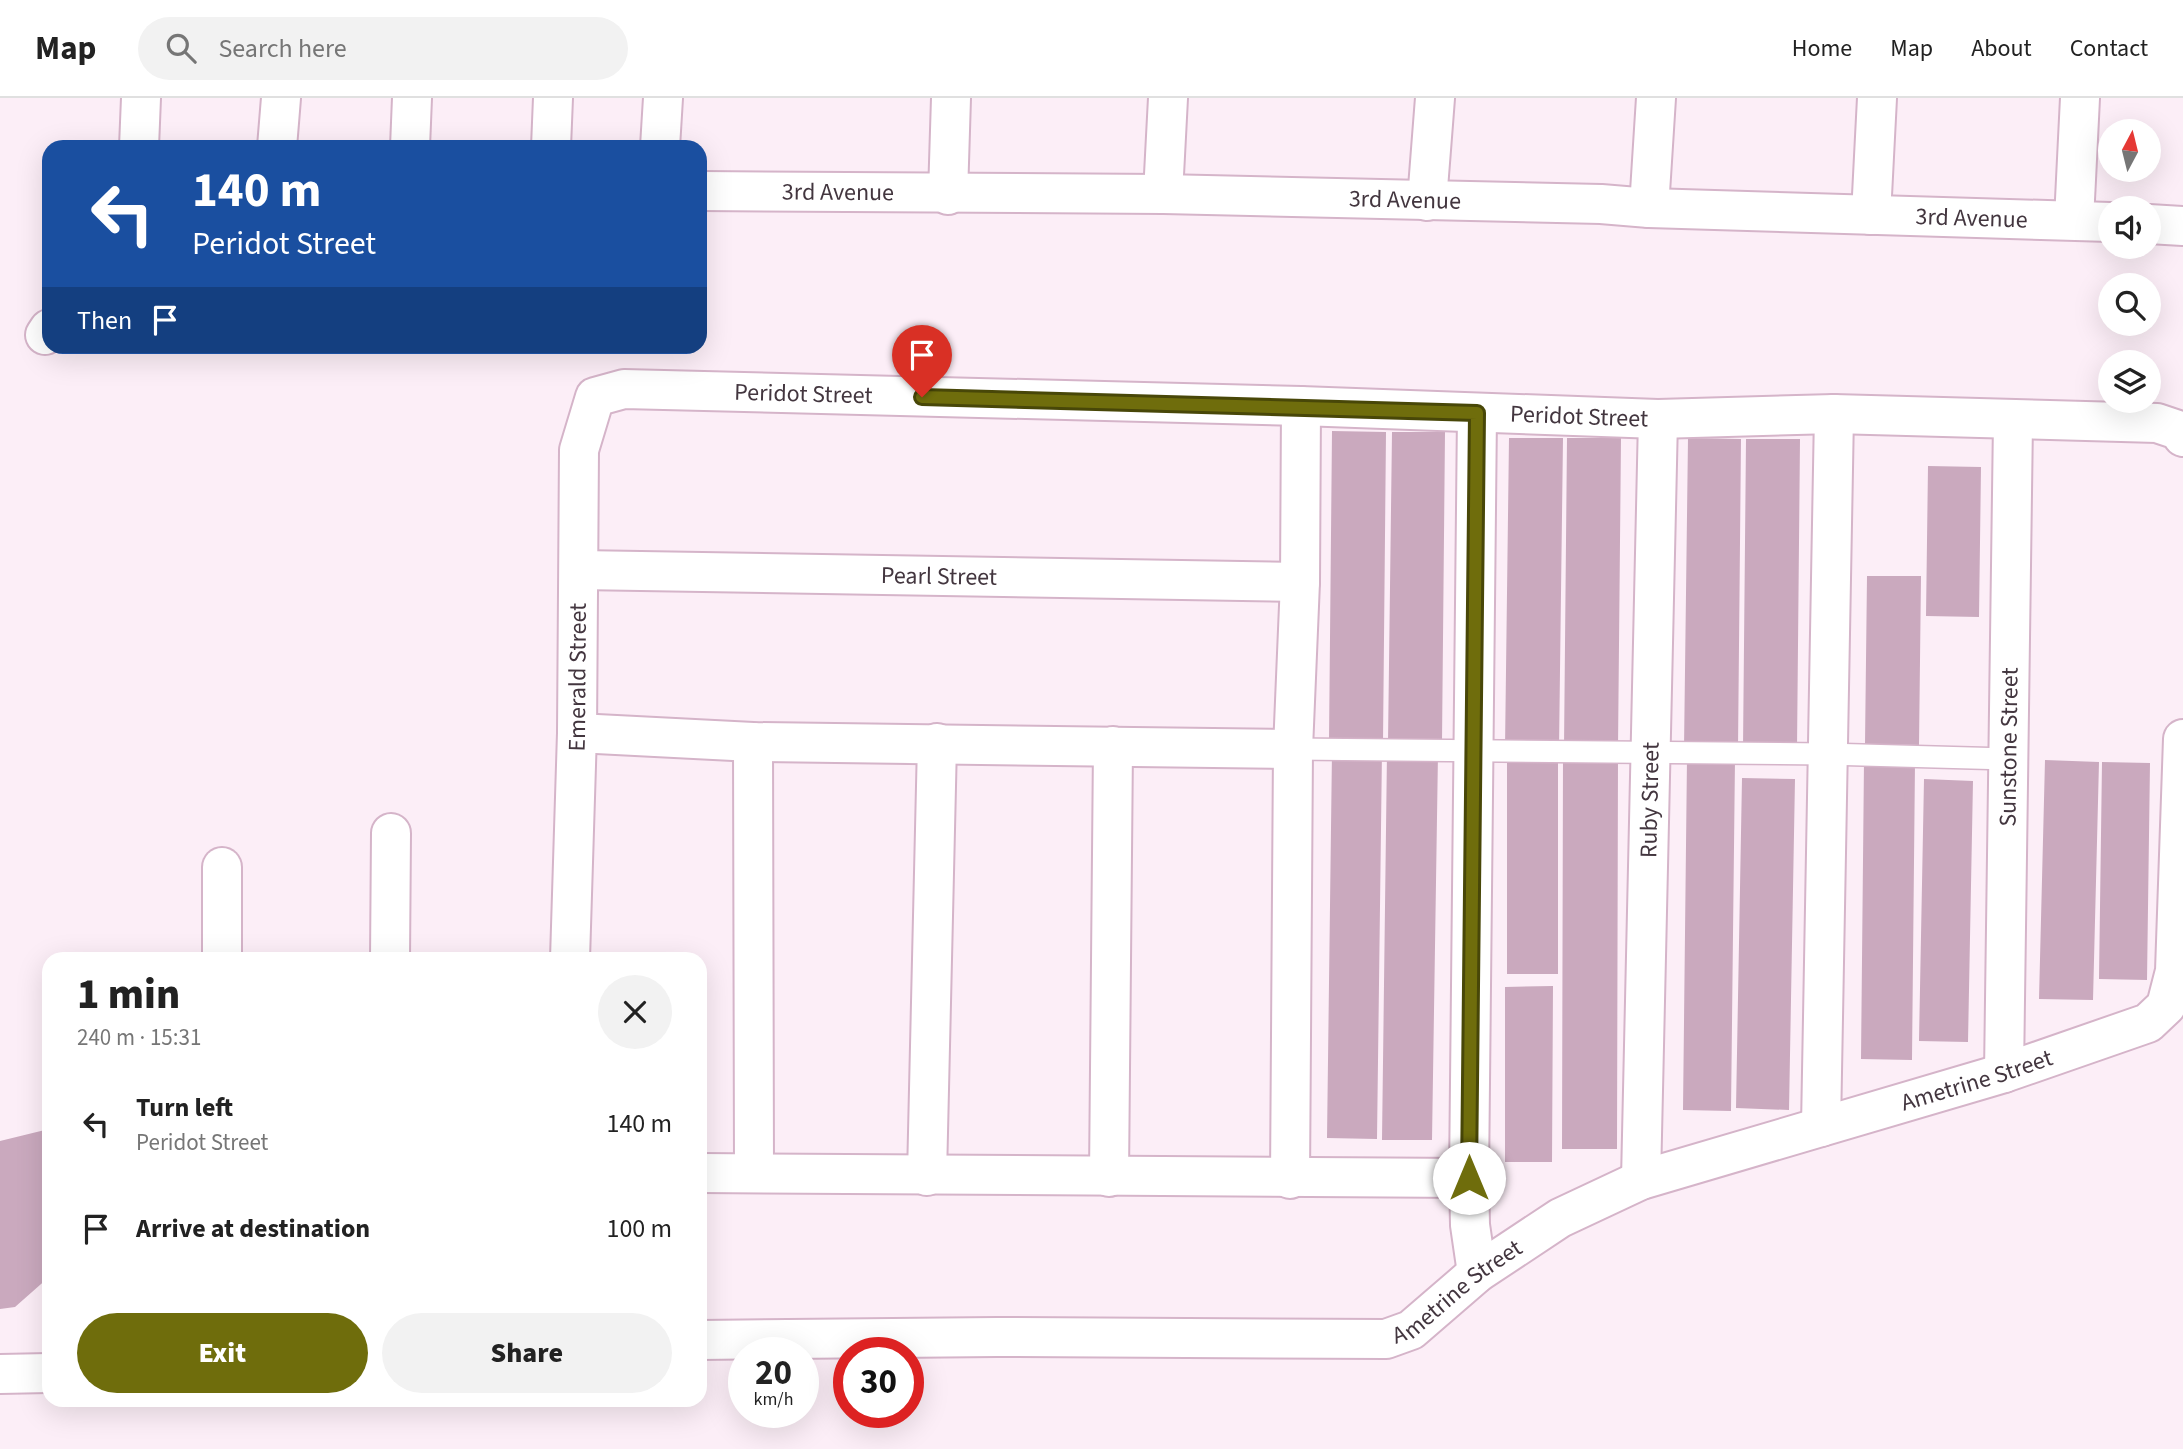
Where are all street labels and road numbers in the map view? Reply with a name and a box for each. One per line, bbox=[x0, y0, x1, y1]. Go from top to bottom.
street label: 3rd Avenue bbox=[782, 175, 894, 210]
street label: 3rd Avenue bbox=[1348, 181, 1461, 219]
street label: 3rd Avenue bbox=[1915, 199, 2028, 237]
street label: Peridot Street bbox=[734, 375, 873, 413]
street label: Peridot Street bbox=[1509, 397, 1649, 437]
street label: Pearl Street bbox=[881, 558, 997, 595]
street label: Emerald Street bbox=[559, 603, 596, 752]
street label: Sunstone Street bbox=[1990, 667, 2028, 827]
street label: Ruby Street bbox=[1631, 742, 1669, 859]
street label: Ametrine Street bbox=[1897, 1040, 2057, 1120]
street label: Ametrine Street bbox=[1387, 1231, 1529, 1353]

